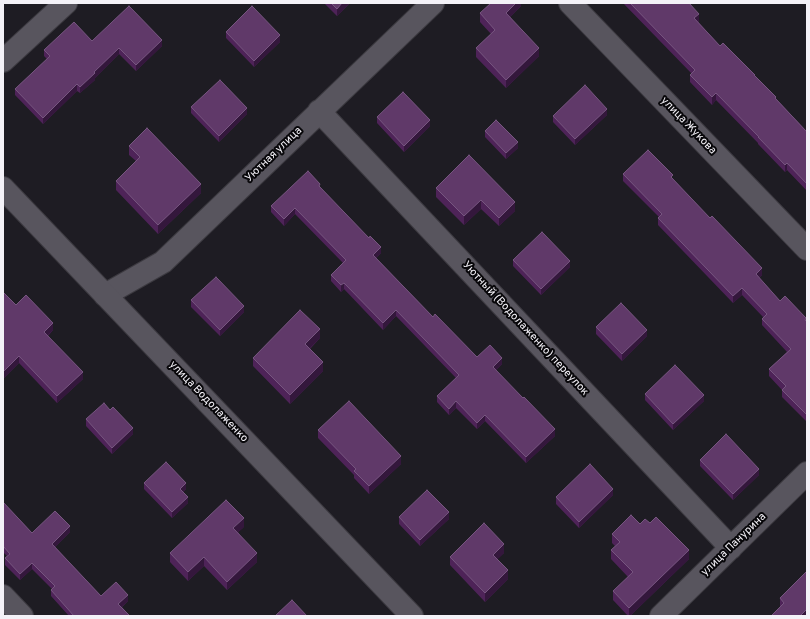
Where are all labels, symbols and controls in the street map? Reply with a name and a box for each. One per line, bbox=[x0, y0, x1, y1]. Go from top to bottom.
street label: улица Жукова bbox=[657, 95, 719, 157]
street label: Уютная улица bbox=[243, 125, 305, 185]
street label: Уютный (Водолаженко) переулок bbox=[459, 259, 591, 399]
street label: улица Водолаженко bbox=[166, 359, 250, 445]
street label: улица Панурина bbox=[699, 511, 769, 579]

